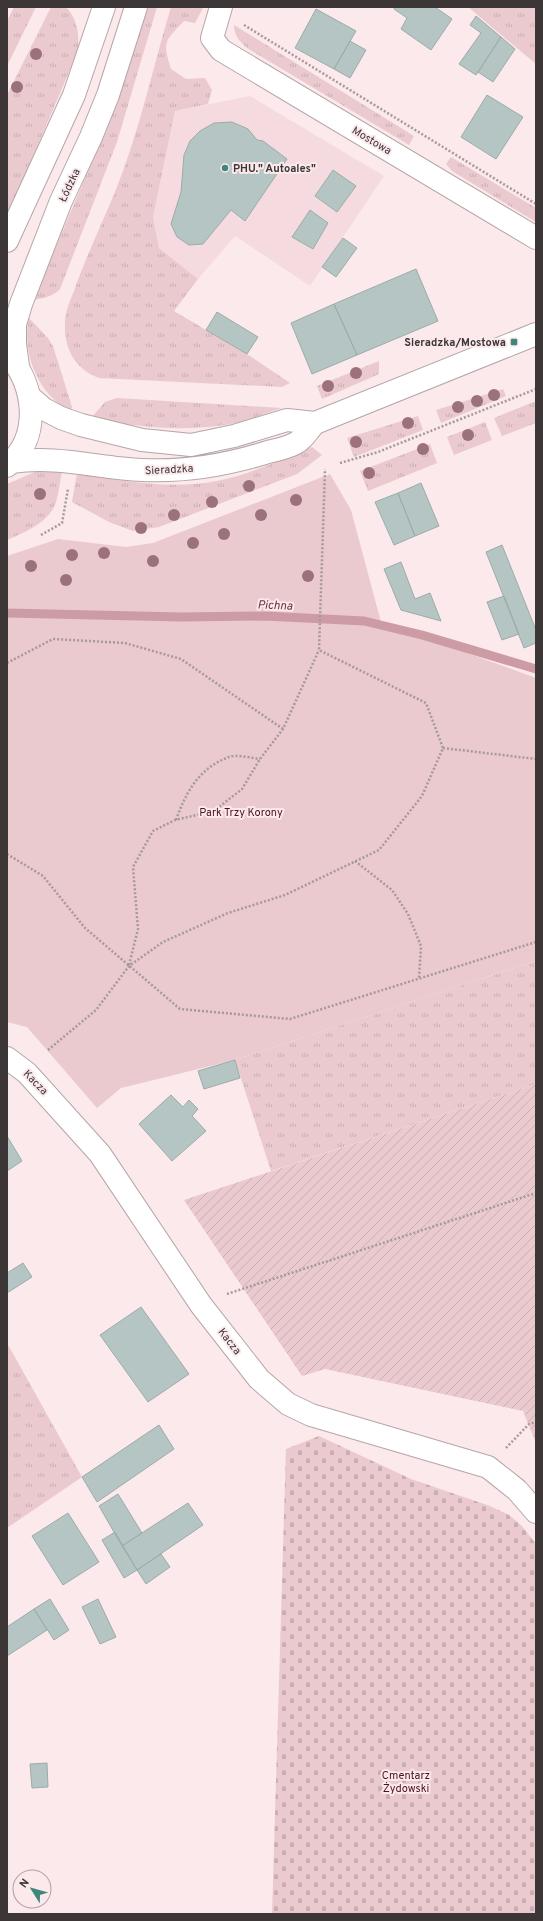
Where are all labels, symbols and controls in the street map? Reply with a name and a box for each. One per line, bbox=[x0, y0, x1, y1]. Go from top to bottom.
street label: Mostowa bbox=[349, 124, 394, 158]
place label: PHU." Autoales" bbox=[233, 162, 316, 176]
marker: PHU." Autoales" bbox=[220, 163, 230, 173]
street label: Łódzka bbox=[56, 166, 84, 204]
place label: Sieradzka/Mostowa bbox=[404, 336, 506, 350]
marker: Sieradzka/Mostowa bbox=[509, 337, 519, 347]
street label: Sieradzka bbox=[144, 462, 194, 478]
water label: Pichna bbox=[257, 597, 294, 615]
park label: Park Trzy Korony bbox=[199, 806, 283, 820]
street label: Kacza bbox=[20, 1067, 51, 1098]
street label: Kacza bbox=[215, 1326, 244, 1358]
park label: Cmentarz Żydowski bbox=[382, 1769, 430, 1796]
north arrow bbox=[12, 1869, 52, 1909]
text: N bbox=[17, 1876, 33, 1891]

